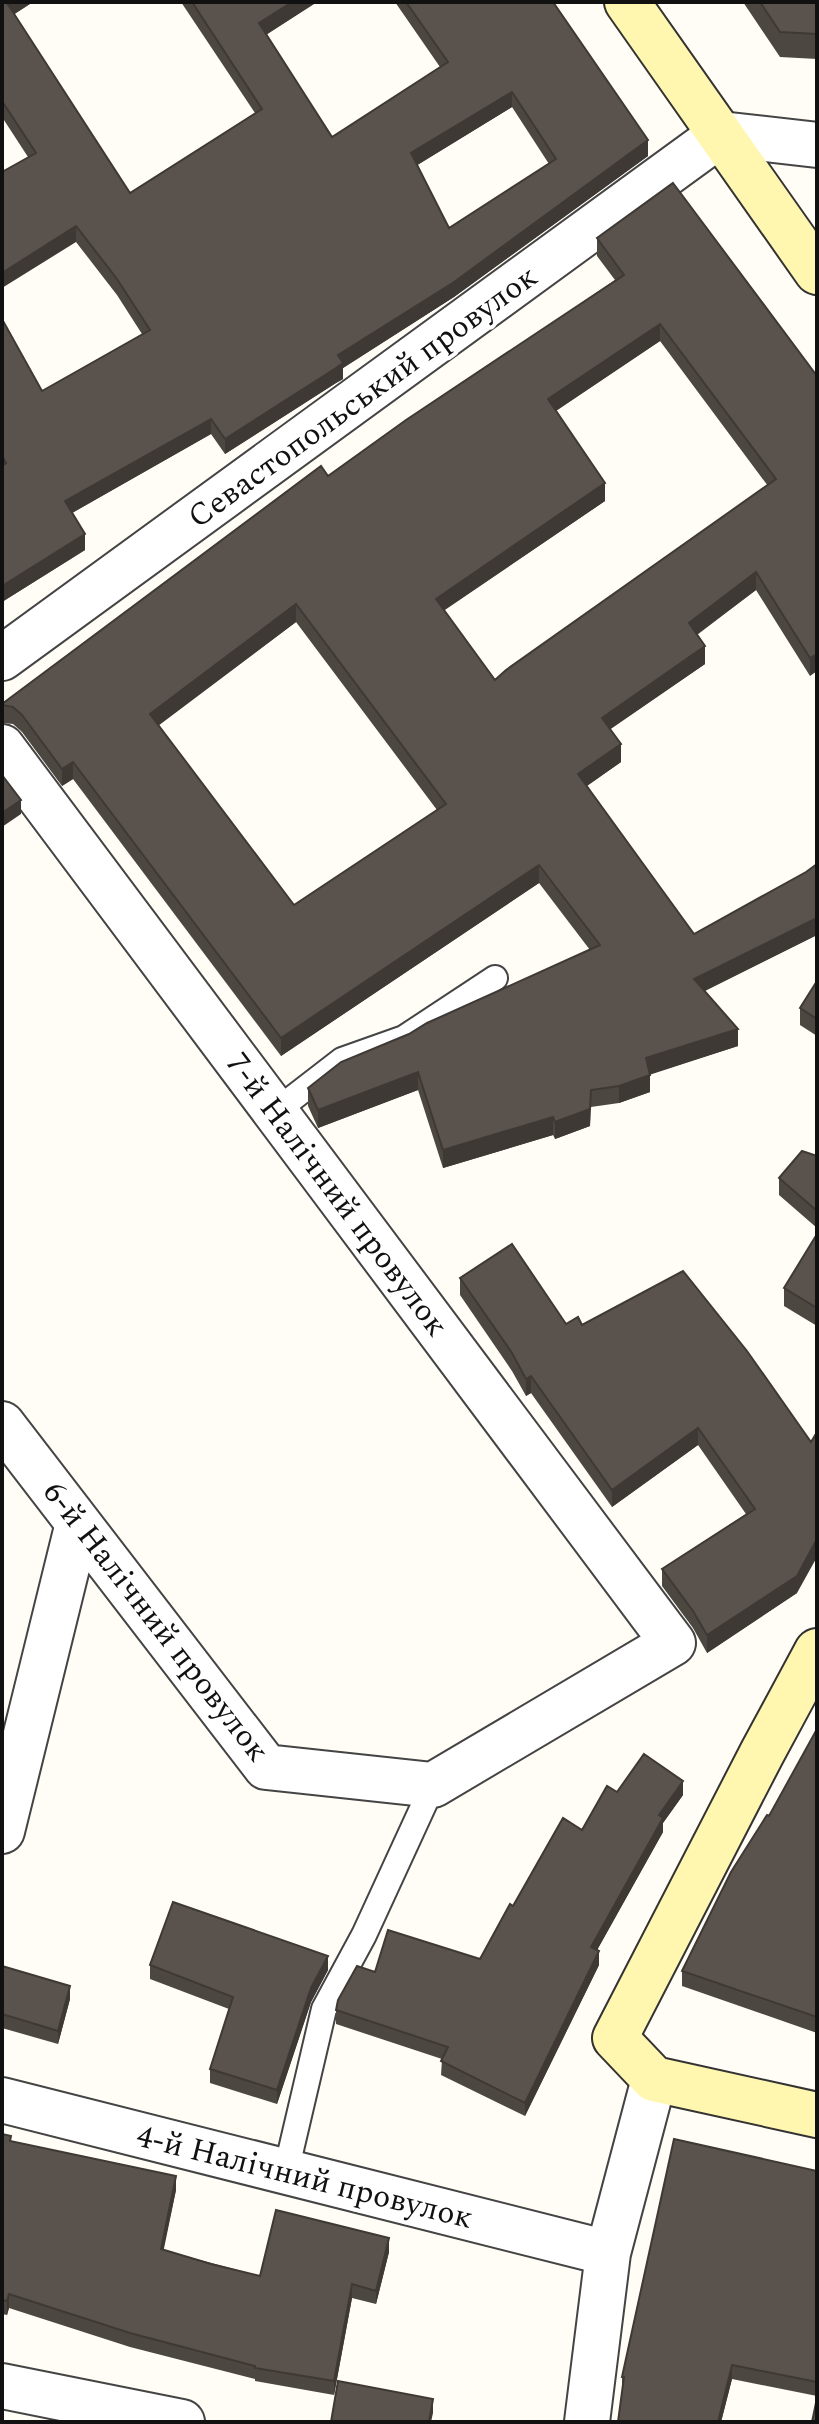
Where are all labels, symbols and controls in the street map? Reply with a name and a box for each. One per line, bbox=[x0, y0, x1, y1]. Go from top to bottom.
street label: Севастопольський провулок bbox=[178, 253, 548, 541]
street label: 7-й Налічний провулок bbox=[213, 1042, 460, 1347]
street label: 6-й Налічний провулок bbox=[30, 1471, 281, 1773]
street label: 4-й Налічний провулок bbox=[131, 2112, 478, 2243]

